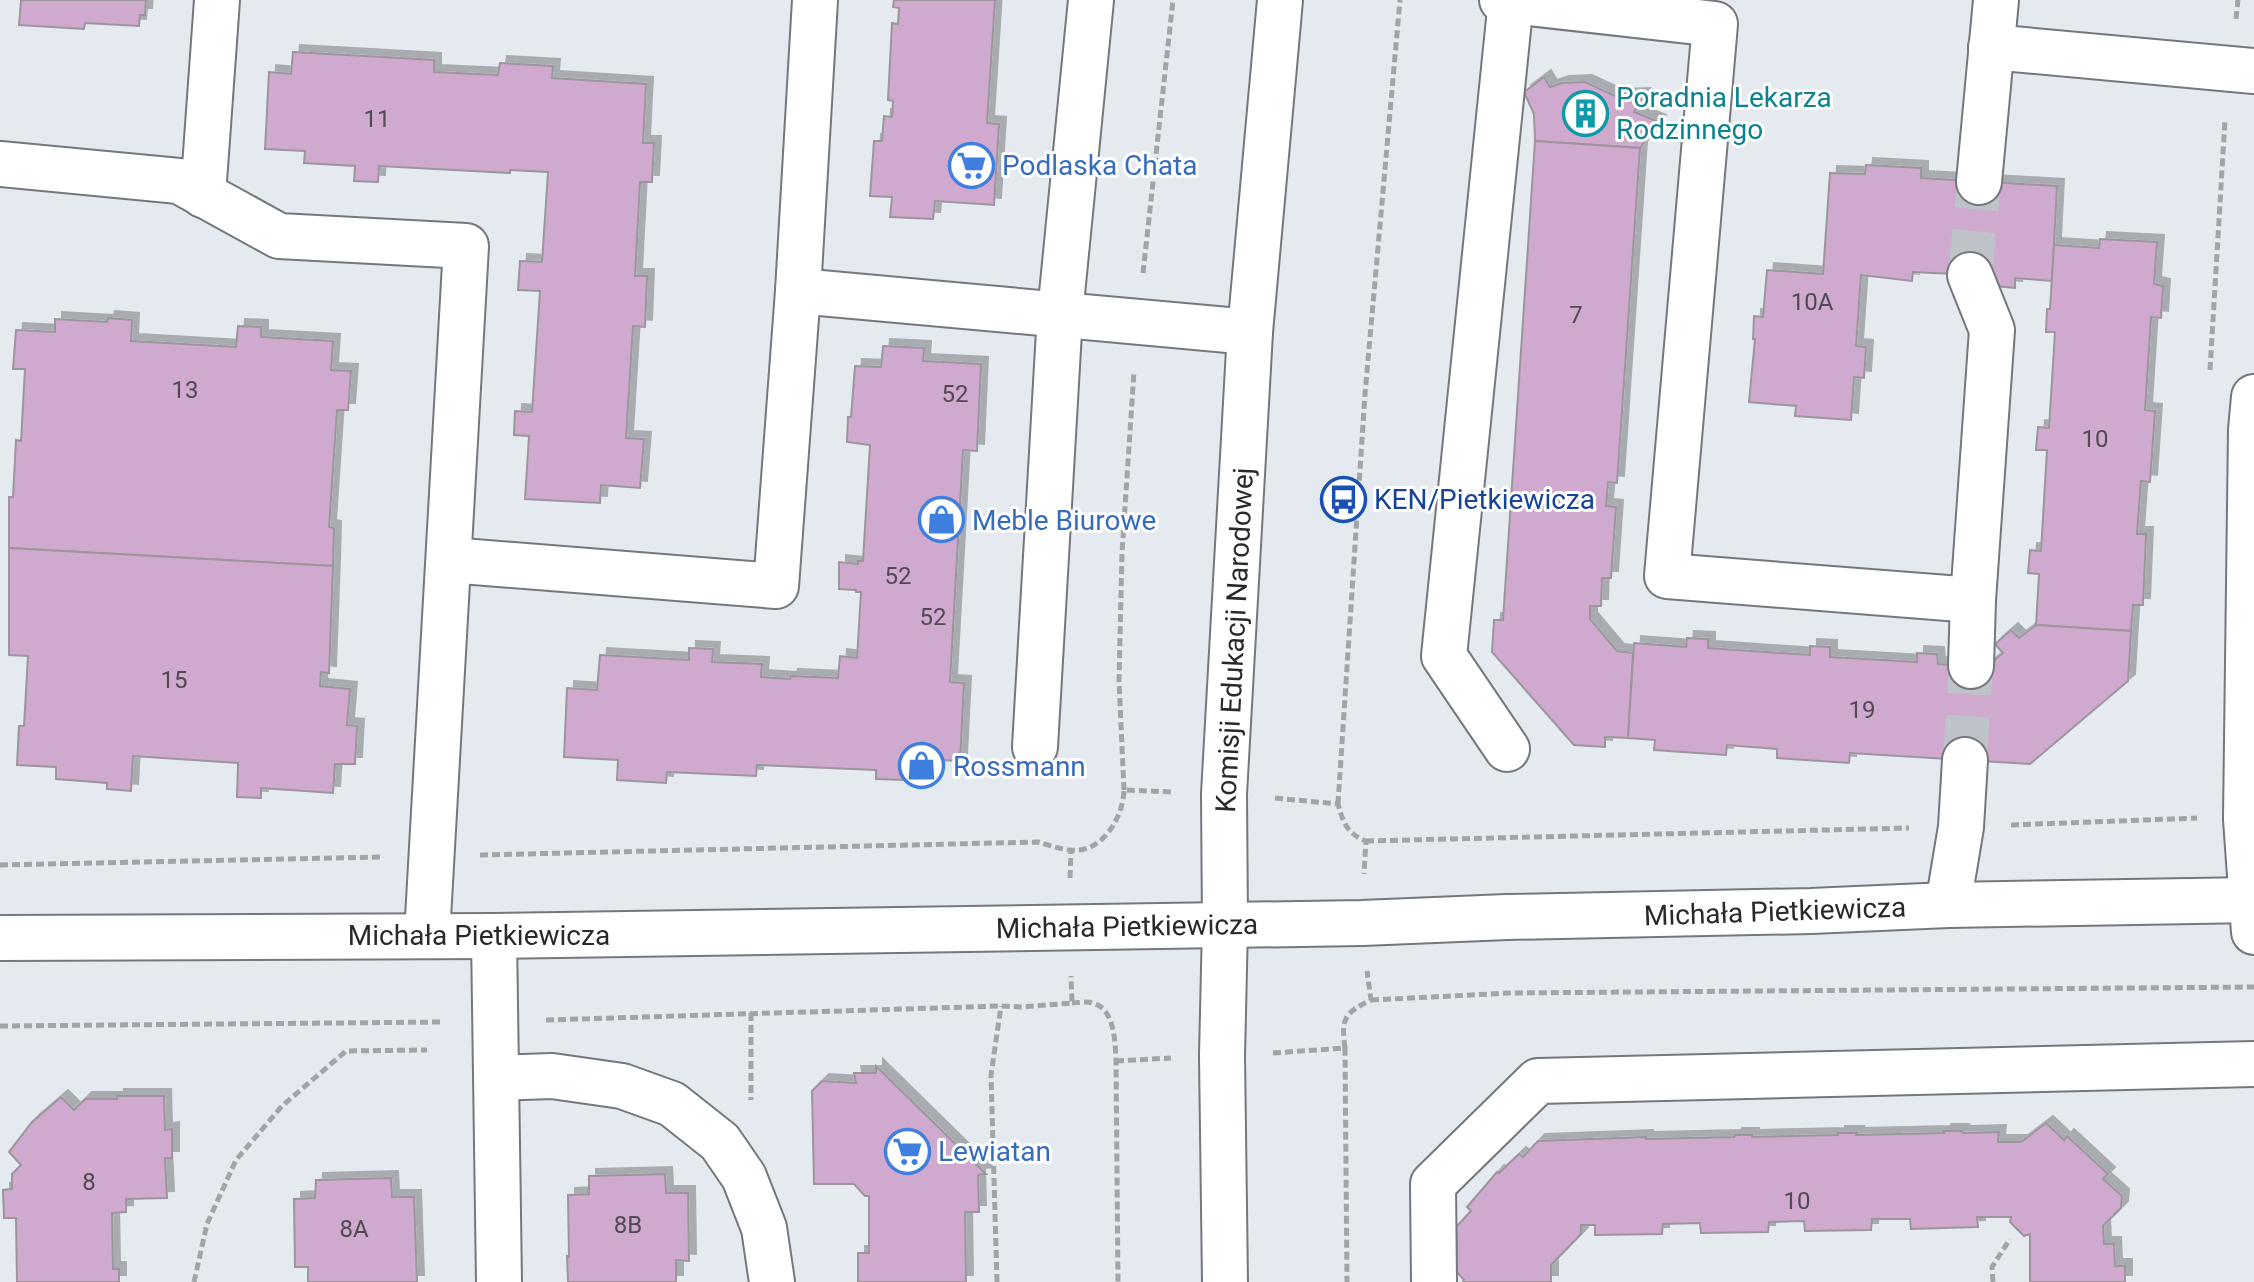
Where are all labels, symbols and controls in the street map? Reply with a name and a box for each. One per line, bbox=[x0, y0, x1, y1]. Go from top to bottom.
place label: Poradnia Lekarza Rodzinnego bbox=[1616, 81, 1832, 146]
building icon: Poradnia Lekarza Rodzinnego bbox=[1561, 89, 1609, 137]
house number: 11 bbox=[364, 105, 390, 133]
supermarket icon: Podlaska Chata bbox=[947, 141, 995, 189]
place label: Podlaska Chata bbox=[1002, 149, 1197, 182]
house number: 10A bbox=[1791, 288, 1834, 316]
house number: 7 bbox=[1569, 301, 1583, 329]
house number: 13 bbox=[172, 376, 198, 404]
house number: 52 bbox=[942, 380, 968, 408]
house number: 10 bbox=[2082, 425, 2108, 453]
street label: Komisji Edukacji Narodowej bbox=[1209, 467, 1260, 813]
bus stop icon: KEN/Pietkiewicza bbox=[1319, 475, 1367, 523]
place label: KEN/Pietkiewicza bbox=[1374, 483, 1595, 516]
shop icon: Meble Biurowe bbox=[917, 496, 965, 544]
place label: Meble Biurowe bbox=[972, 504, 1156, 537]
house number: 52 bbox=[885, 562, 911, 590]
house number: 52 bbox=[920, 603, 946, 631]
house number: 15 bbox=[161, 666, 187, 694]
house number: 19 bbox=[1849, 696, 1875, 724]
shop icon: Rossmann bbox=[898, 742, 946, 790]
place label: Rossmann bbox=[953, 750, 1086, 783]
street label: Michała Pietkiewicza bbox=[1643, 890, 1907, 933]
street label: Michała Pietkiewicza bbox=[996, 908, 1258, 945]
street label: Michała Pietkiewicza bbox=[348, 919, 610, 952]
supermarket icon: Lewiatan bbox=[883, 1127, 931, 1175]
place label: Lewiatan bbox=[938, 1135, 1051, 1168]
house number: 8 bbox=[82, 1168, 96, 1196]
house number: 10 bbox=[1784, 1187, 1810, 1215]
house number: 8B bbox=[614, 1211, 642, 1239]
house number: 8A bbox=[339, 1215, 369, 1243]

